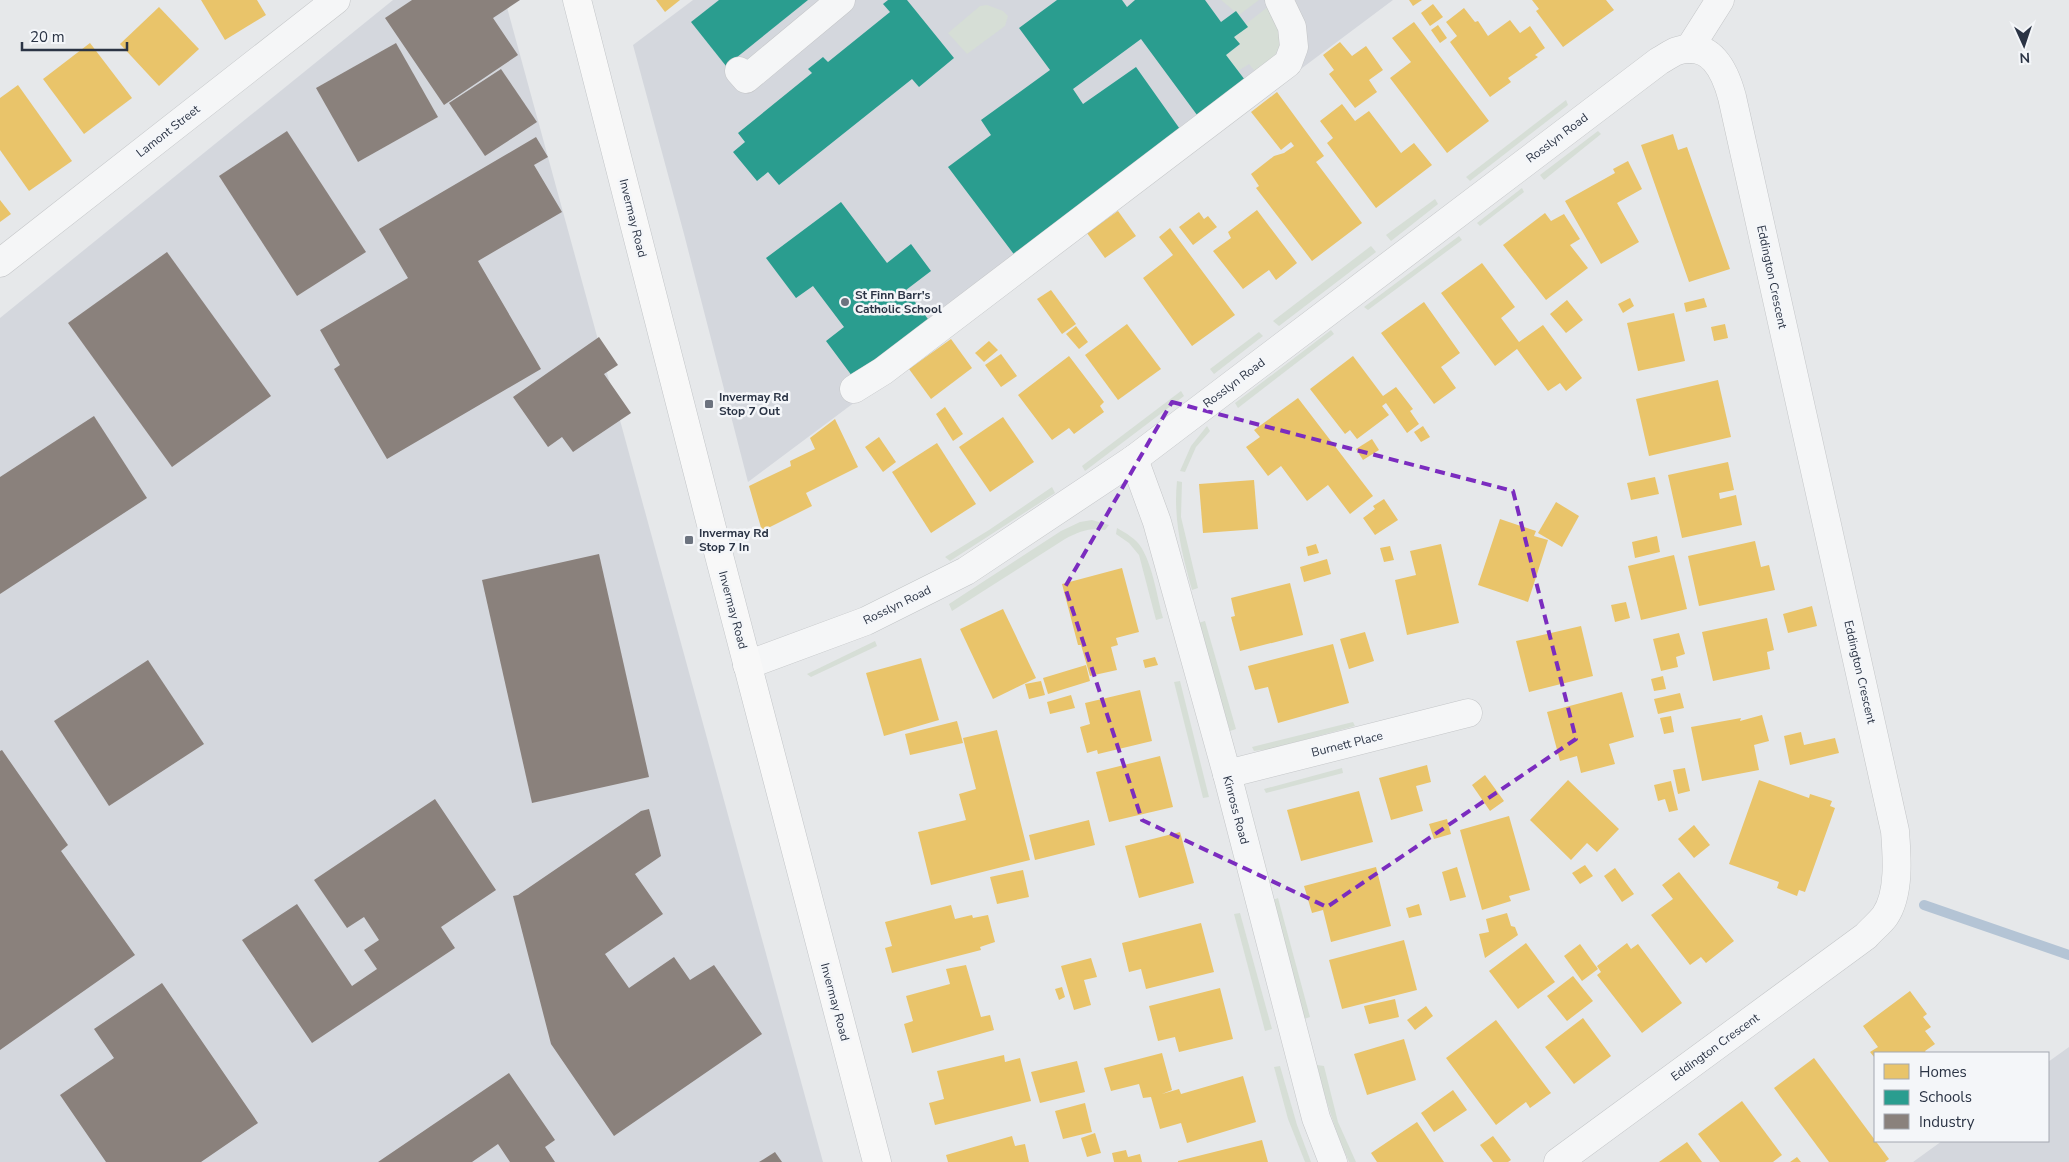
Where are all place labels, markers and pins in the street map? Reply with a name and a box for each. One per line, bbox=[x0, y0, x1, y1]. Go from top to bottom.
place label: St Finn Barr's Catholic School bbox=[855, 287, 942, 317]
marker: St Finn Barr's Catholic School bbox=[839, 296, 851, 308]
place label: Invermay Rd Stop 7 Out bbox=[719, 389, 789, 419]
marker: Invermay Rd Stop 7 Out bbox=[703, 398, 715, 410]
place label: Invermay Rd Stop 7 In bbox=[699, 525, 769, 555]
marker: Invermay Rd Stop 7 In bbox=[683, 534, 695, 546]

